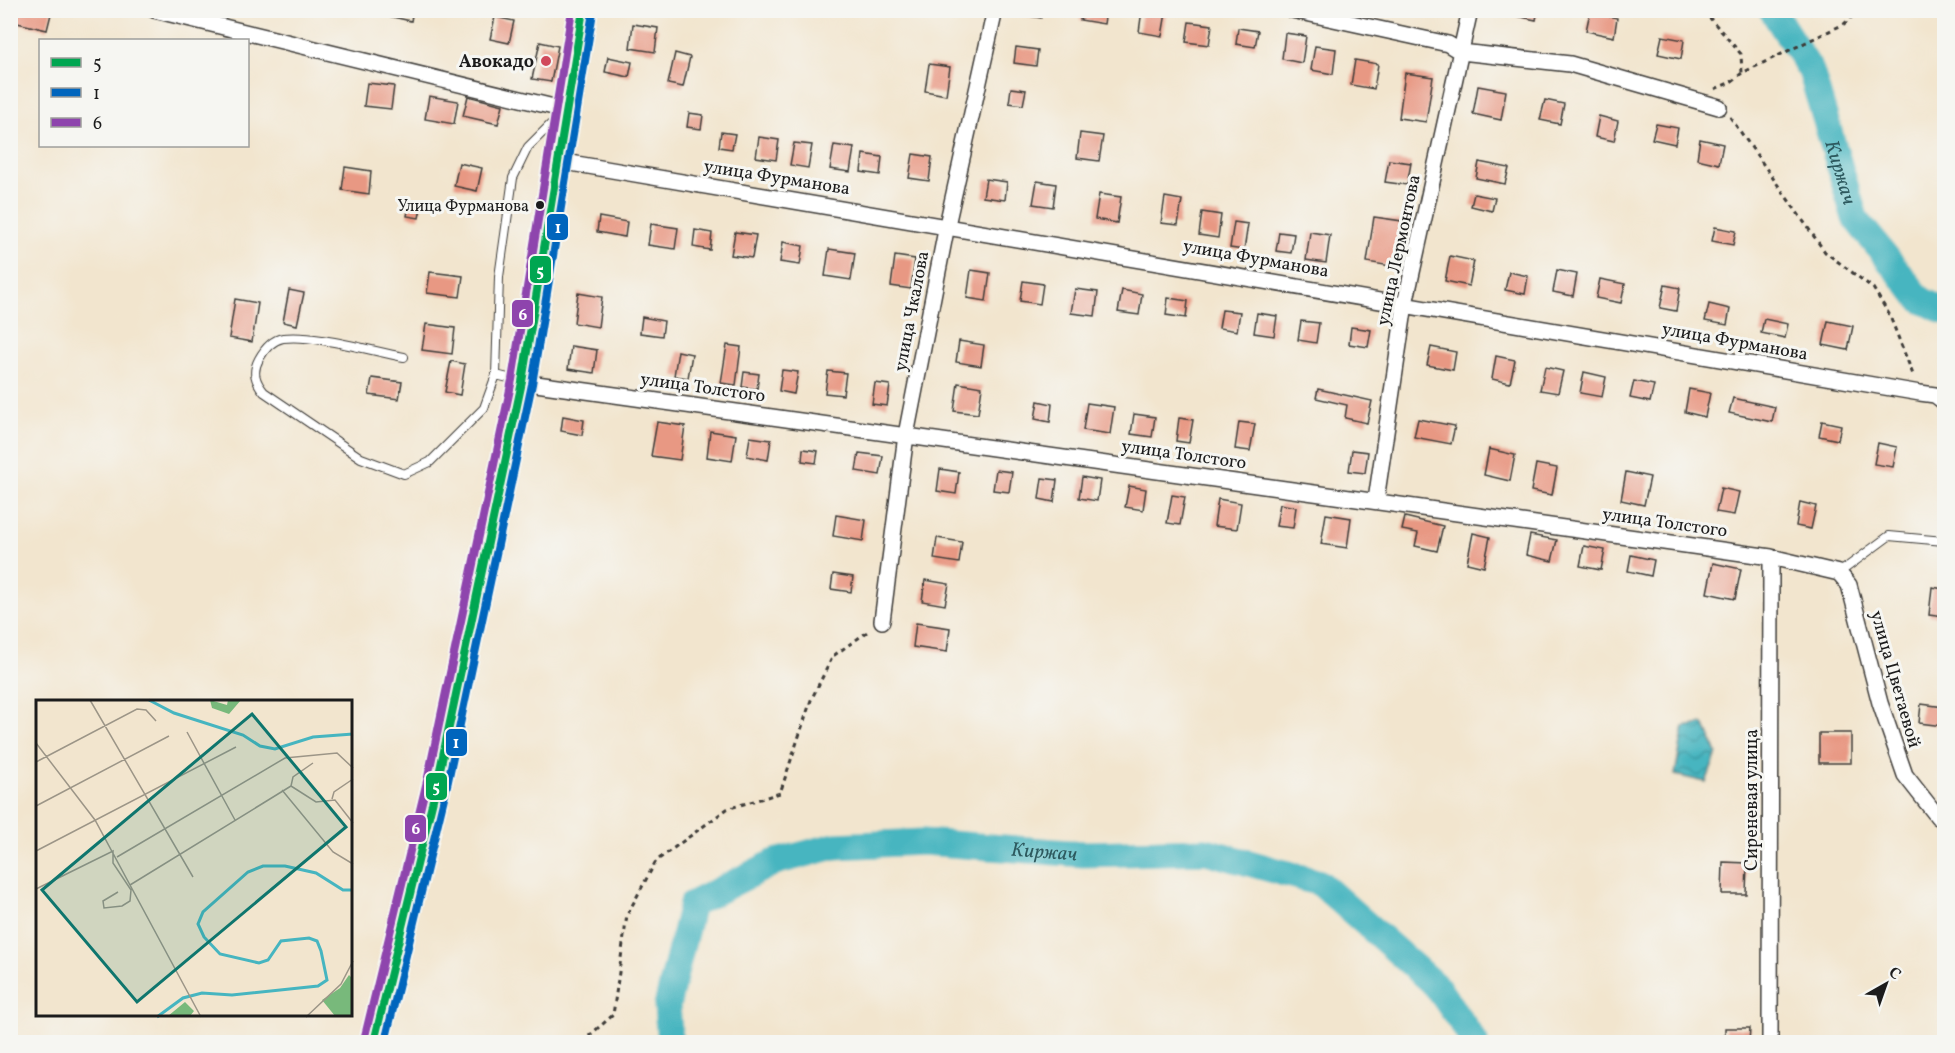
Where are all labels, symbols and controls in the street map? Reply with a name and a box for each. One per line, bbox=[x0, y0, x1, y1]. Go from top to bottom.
legend bbox=[39, 39, 249, 147]
place label: Авокадо bbox=[459, 50, 534, 75]
text: 5 bbox=[93, 52, 102, 77]
marker: Авокадо bbox=[539, 54, 553, 68]
text: 1 bbox=[93, 82, 100, 107]
text: 6 bbox=[93, 112, 102, 137]
water label: Киржач bbox=[1816, 137, 1862, 209]
street label: улица Фурманова bbox=[702, 155, 852, 202]
street label: улица Лермонтова bbox=[1371, 172, 1428, 328]
place label: Улица Фурманова bbox=[398, 196, 529, 218]
marker: Улица Фурманова bbox=[534, 199, 546, 211]
line badge: 1 bbox=[546, 213, 569, 241]
text: 1 bbox=[555, 218, 561, 240]
street label: улица Фурманова bbox=[1181, 234, 1331, 285]
street label: улица Чкалова bbox=[889, 249, 936, 374]
line badge: 5 bbox=[529, 255, 552, 284]
text: 5 bbox=[536, 261, 544, 283]
line badge: 6 bbox=[511, 299, 534, 328]
text: 6 bbox=[519, 305, 528, 327]
street label: улица Фурманова bbox=[1660, 317, 1810, 368]
street label: улица Толстого bbox=[639, 367, 767, 410]
street label: улица Толстого bbox=[1120, 434, 1248, 477]
street label: улица Толстого bbox=[1601, 502, 1729, 545]
street label: улица Цветаевой bbox=[1863, 608, 1926, 751]
inset map bbox=[36, 700, 352, 1017]
line badge: 1 bbox=[445, 728, 468, 757]
street label: Сиреневая улица bbox=[1740, 729, 1765, 871]
text: 1 bbox=[453, 733, 459, 755]
line badge: 5 bbox=[425, 772, 448, 801]
text: 5 bbox=[432, 777, 440, 799]
line badge: 6 bbox=[404, 814, 427, 843]
text: 6 bbox=[412, 819, 421, 841]
water label: Киржач bbox=[1010, 837, 1078, 870]
north arrow bbox=[1856, 954, 1916, 1014]
text: С bbox=[1883, 962, 1905, 986]

